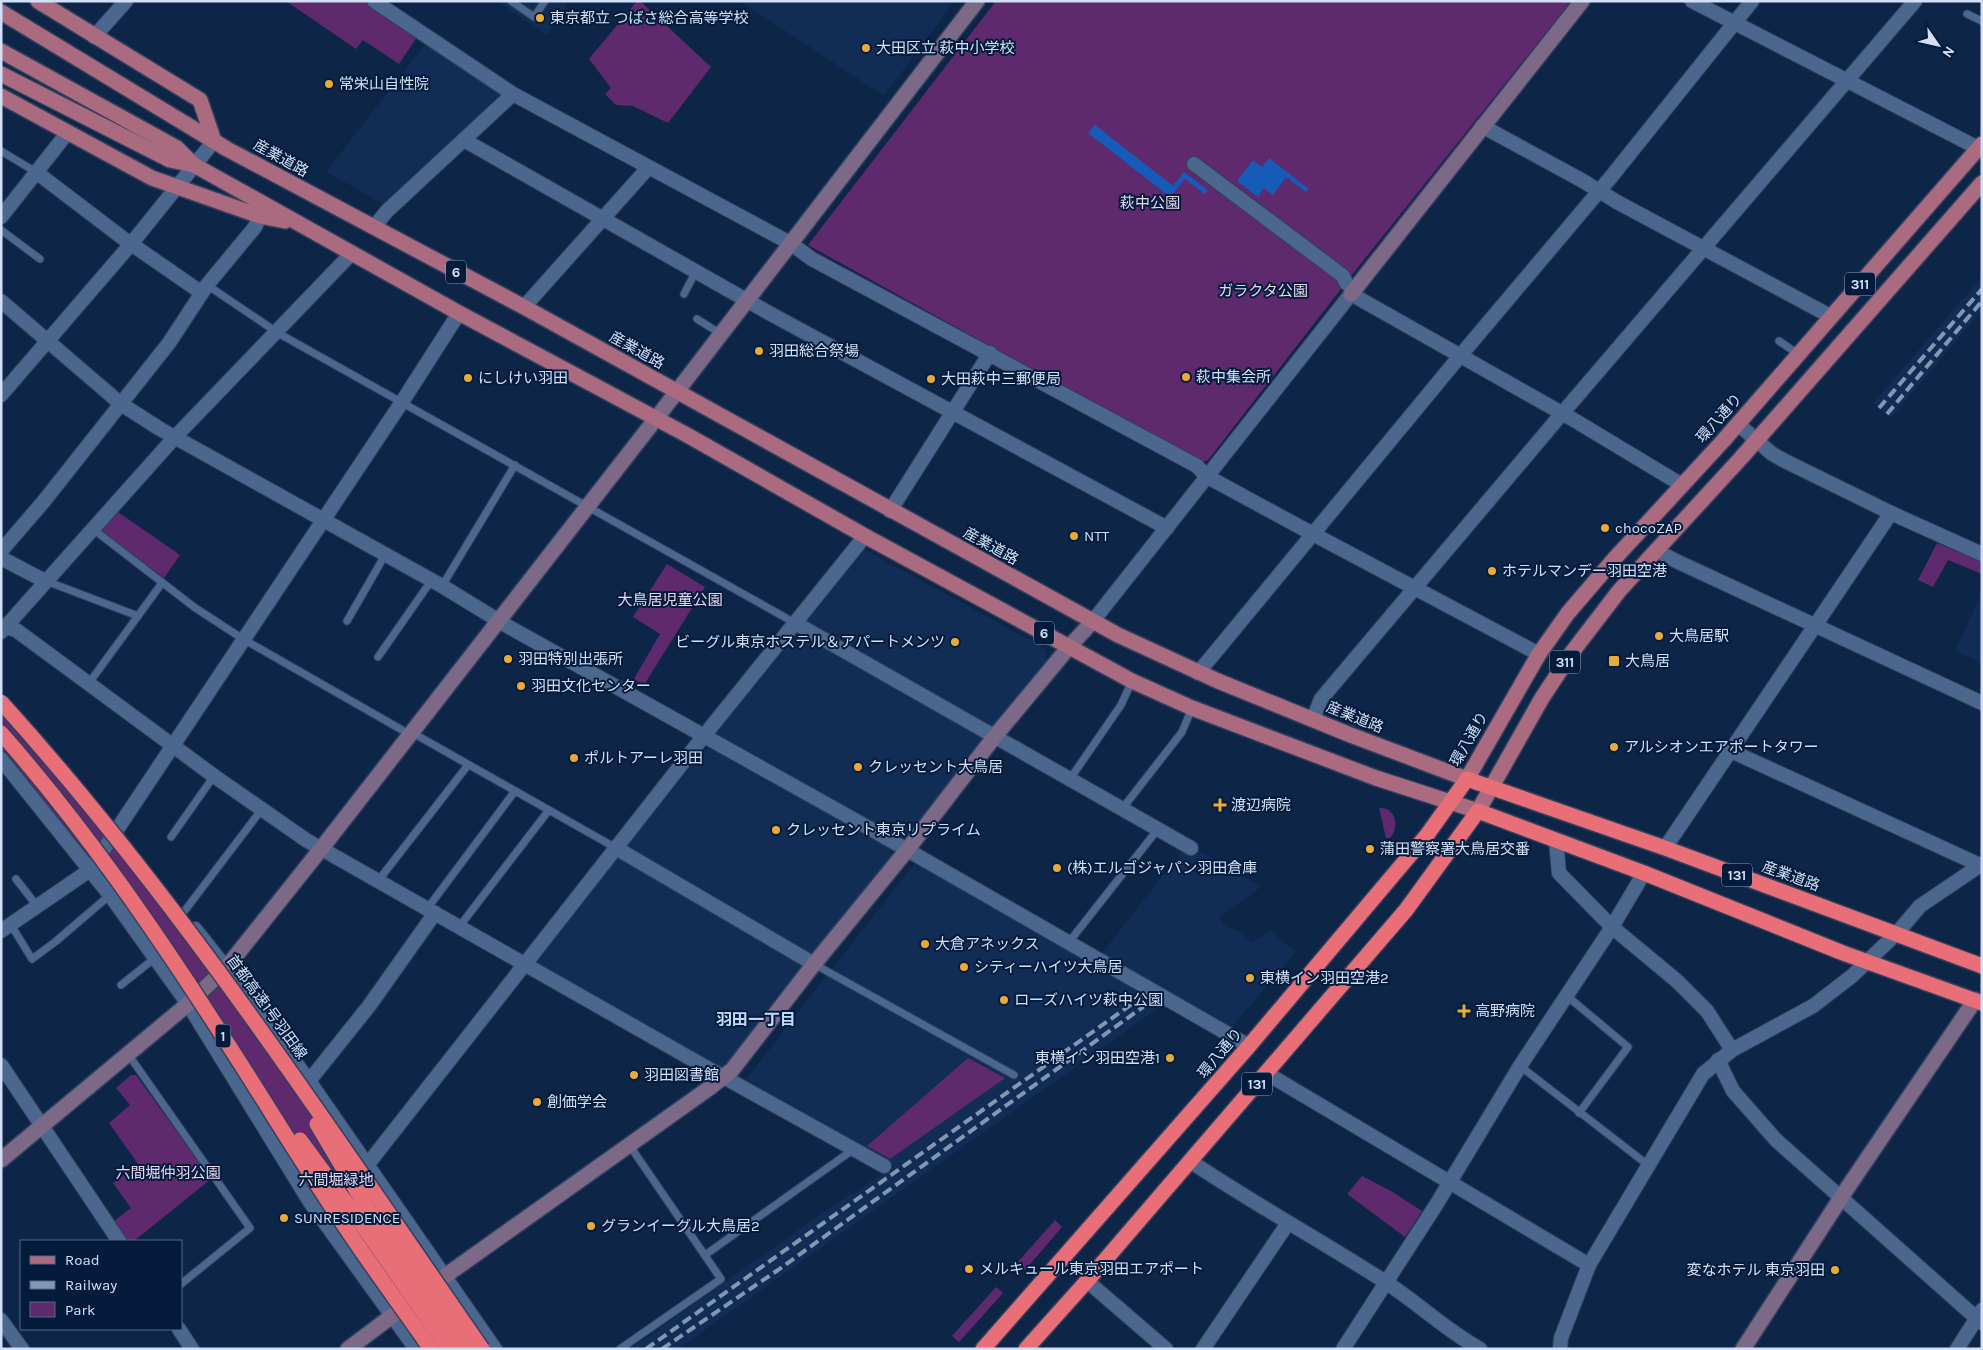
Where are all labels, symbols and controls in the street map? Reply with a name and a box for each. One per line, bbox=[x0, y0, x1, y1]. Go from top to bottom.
place label: 東京都立 つばさ総合高等学校 bbox=[550, 9, 749, 27]
marker: 東京都立 つばさ総合高等学校 bbox=[534, 12, 546, 24]
north arrow bbox=[1913, 20, 1963, 70]
place label: 大田区立 萩中小学校 bbox=[876, 39, 1015, 57]
marker: 大田区立 萩中小学校 bbox=[860, 42, 872, 54]
text: N bbox=[1939, 43, 1958, 61]
place label: 常栄山自性院 bbox=[339, 75, 429, 93]
marker: 常栄山自性院 bbox=[323, 78, 335, 90]
street label: 産業道路 bbox=[250, 136, 312, 180]
park label: 萩中公園 bbox=[1120, 194, 1180, 212]
road number: 6 bbox=[446, 260, 466, 284]
road number: 311 bbox=[1845, 272, 1875, 296]
park label: ガラクタ公園 bbox=[1218, 282, 1308, 300]
street label: 産業道路 bbox=[606, 328, 668, 372]
place label: 羽田総合祭場 bbox=[769, 342, 859, 360]
marker: 羽田総合祭場 bbox=[753, 345, 765, 357]
place label: 萩中集会所 bbox=[1196, 368, 1271, 386]
place label: にしけい羽田 bbox=[478, 369, 568, 387]
place label: 大田萩中三郵便局 bbox=[941, 370, 1061, 388]
marker: 萩中集会所 bbox=[1180, 371, 1192, 383]
marker: にしけい羽田 bbox=[462, 372, 474, 384]
marker: 大田萩中三郵便局 bbox=[925, 373, 937, 385]
street label: 環八通り bbox=[1692, 390, 1746, 446]
place label: chocoZAP bbox=[1615, 519, 1682, 537]
marker: chocoZAP bbox=[1599, 522, 1611, 534]
street label: 産業道路 bbox=[960, 524, 1022, 568]
place label: NTT bbox=[1084, 527, 1110, 545]
marker: NTT bbox=[1068, 530, 1080, 542]
place label: ホテルマンデー羽田空港 bbox=[1502, 562, 1667, 580]
marker: ホテルマンデー羽田空港 bbox=[1486, 565, 1498, 577]
park label: 大鳥居児童公園 bbox=[617, 591, 723, 609]
road number: 6 bbox=[1034, 622, 1054, 644]
place label: 大鳥居駅 bbox=[1669, 627, 1729, 645]
marker: 大鳥居駅 bbox=[1653, 630, 1665, 642]
place label: ビーグル東京ホステル＆アパートメンツ bbox=[675, 633, 945, 651]
marker: ビーグル東京ホステル＆アパートメンツ bbox=[949, 636, 961, 648]
place label: 羽田特別出張所 bbox=[518, 650, 623, 668]
road number: 311 bbox=[1550, 650, 1580, 674]
place label: 大鳥居 bbox=[1625, 652, 1670, 670]
marker: 羽田特別出張所 bbox=[502, 653, 514, 665]
marker: 大鳥居 bbox=[1607, 654, 1621, 668]
place label: 羽田文化センター bbox=[531, 677, 651, 695]
marker: 羽田文化センター bbox=[515, 680, 527, 692]
street label: 産業道路 bbox=[1324, 697, 1386, 737]
street label: 環八通り bbox=[1446, 709, 1492, 769]
place label: アルシオンエアポートタワー bbox=[1624, 738, 1819, 756]
marker: アルシオンエアポートタワー bbox=[1608, 741, 1620, 753]
place label: ポルトアーレ羽田 bbox=[584, 749, 703, 767]
marker: ポルトアーレ羽田 bbox=[568, 752, 580, 764]
place label: クレッセント大鳥居 bbox=[868, 758, 1003, 776]
marker: クレッセント大鳥居 bbox=[852, 761, 864, 773]
place label: 渡辺病院 bbox=[1231, 796, 1291, 814]
marker: 渡辺病院 bbox=[1213, 798, 1227, 812]
place label: クレッセント東京リプライム bbox=[786, 821, 981, 839]
marker: クレッセント東京リプライム bbox=[770, 824, 782, 836]
place label: 蒲田警察署大鳥居交番 bbox=[1380, 840, 1530, 858]
marker: 蒲田警察署大鳥居交番 bbox=[1364, 843, 1376, 855]
street label: 産業道路 bbox=[1760, 857, 1822, 895]
place label: (株)エルゴジャパン羽田倉庫 bbox=[1067, 859, 1257, 877]
marker: (株)エルゴジャパン羽田倉庫 bbox=[1051, 862, 1063, 874]
road number: 131 bbox=[1722, 864, 1752, 886]
place label: 大倉アネックス bbox=[935, 935, 1040, 953]
marker: 大倉アネックス bbox=[919, 938, 931, 950]
street label: 首都高速1号羽田線 bbox=[223, 951, 311, 1063]
place label: シティーハイツ大鳥居 bbox=[974, 958, 1123, 976]
marker: シティーハイツ大鳥居 bbox=[958, 961, 970, 973]
place label: 東横イン羽田空港2 bbox=[1260, 969, 1389, 987]
marker: 東横イン羽田空港2 bbox=[1244, 972, 1256, 984]
place label: ローズハイツ萩中公園 bbox=[1014, 991, 1163, 1009]
marker: ローズハイツ萩中公園 bbox=[998, 994, 1010, 1006]
place label: 高野病院 bbox=[1475, 1002, 1535, 1020]
marker: 高野病院 bbox=[1457, 1004, 1471, 1018]
district label: 羽田一丁目 bbox=[716, 1010, 796, 1029]
road number: 1 bbox=[216, 1024, 230, 1048]
street label: 環八通り bbox=[1194, 1024, 1246, 1082]
place label: 東横イン羽田空港1 bbox=[1035, 1049, 1160, 1067]
marker: 東横イン羽田空港1 bbox=[1164, 1052, 1176, 1064]
place label: 羽田図書館 bbox=[644, 1066, 719, 1084]
marker: 羽田図書館 bbox=[628, 1069, 640, 1081]
road number: 131 bbox=[1242, 1072, 1272, 1096]
place label: 創価学会 bbox=[547, 1093, 607, 1111]
marker: 創価学会 bbox=[531, 1096, 543, 1108]
park label: 六間堀仲羽公園 bbox=[115, 1164, 221, 1182]
park label: 六間堀緑地 bbox=[298, 1171, 374, 1189]
place label: SUNRESIDENCE bbox=[294, 1209, 400, 1227]
marker: SUNRESIDENCE bbox=[278, 1212, 290, 1224]
place label: グランイーグル大鳥居2 bbox=[601, 1217, 760, 1235]
marker: グランイーグル大鳥居2 bbox=[585, 1220, 597, 1232]
legend bbox=[20, 1240, 182, 1330]
text: Road bbox=[65, 1251, 100, 1269]
place label: メルキュール東京羽田エアポート bbox=[979, 1260, 1204, 1278]
place label: 変なホテル 東京羽田 bbox=[1686, 1261, 1825, 1279]
marker: メルキュール東京羽田エアポート bbox=[963, 1263, 975, 1275]
marker: 変なホテル 東京羽田 bbox=[1829, 1264, 1841, 1276]
text: Railway bbox=[65, 1276, 117, 1294]
text: Park bbox=[65, 1301, 95, 1319]

